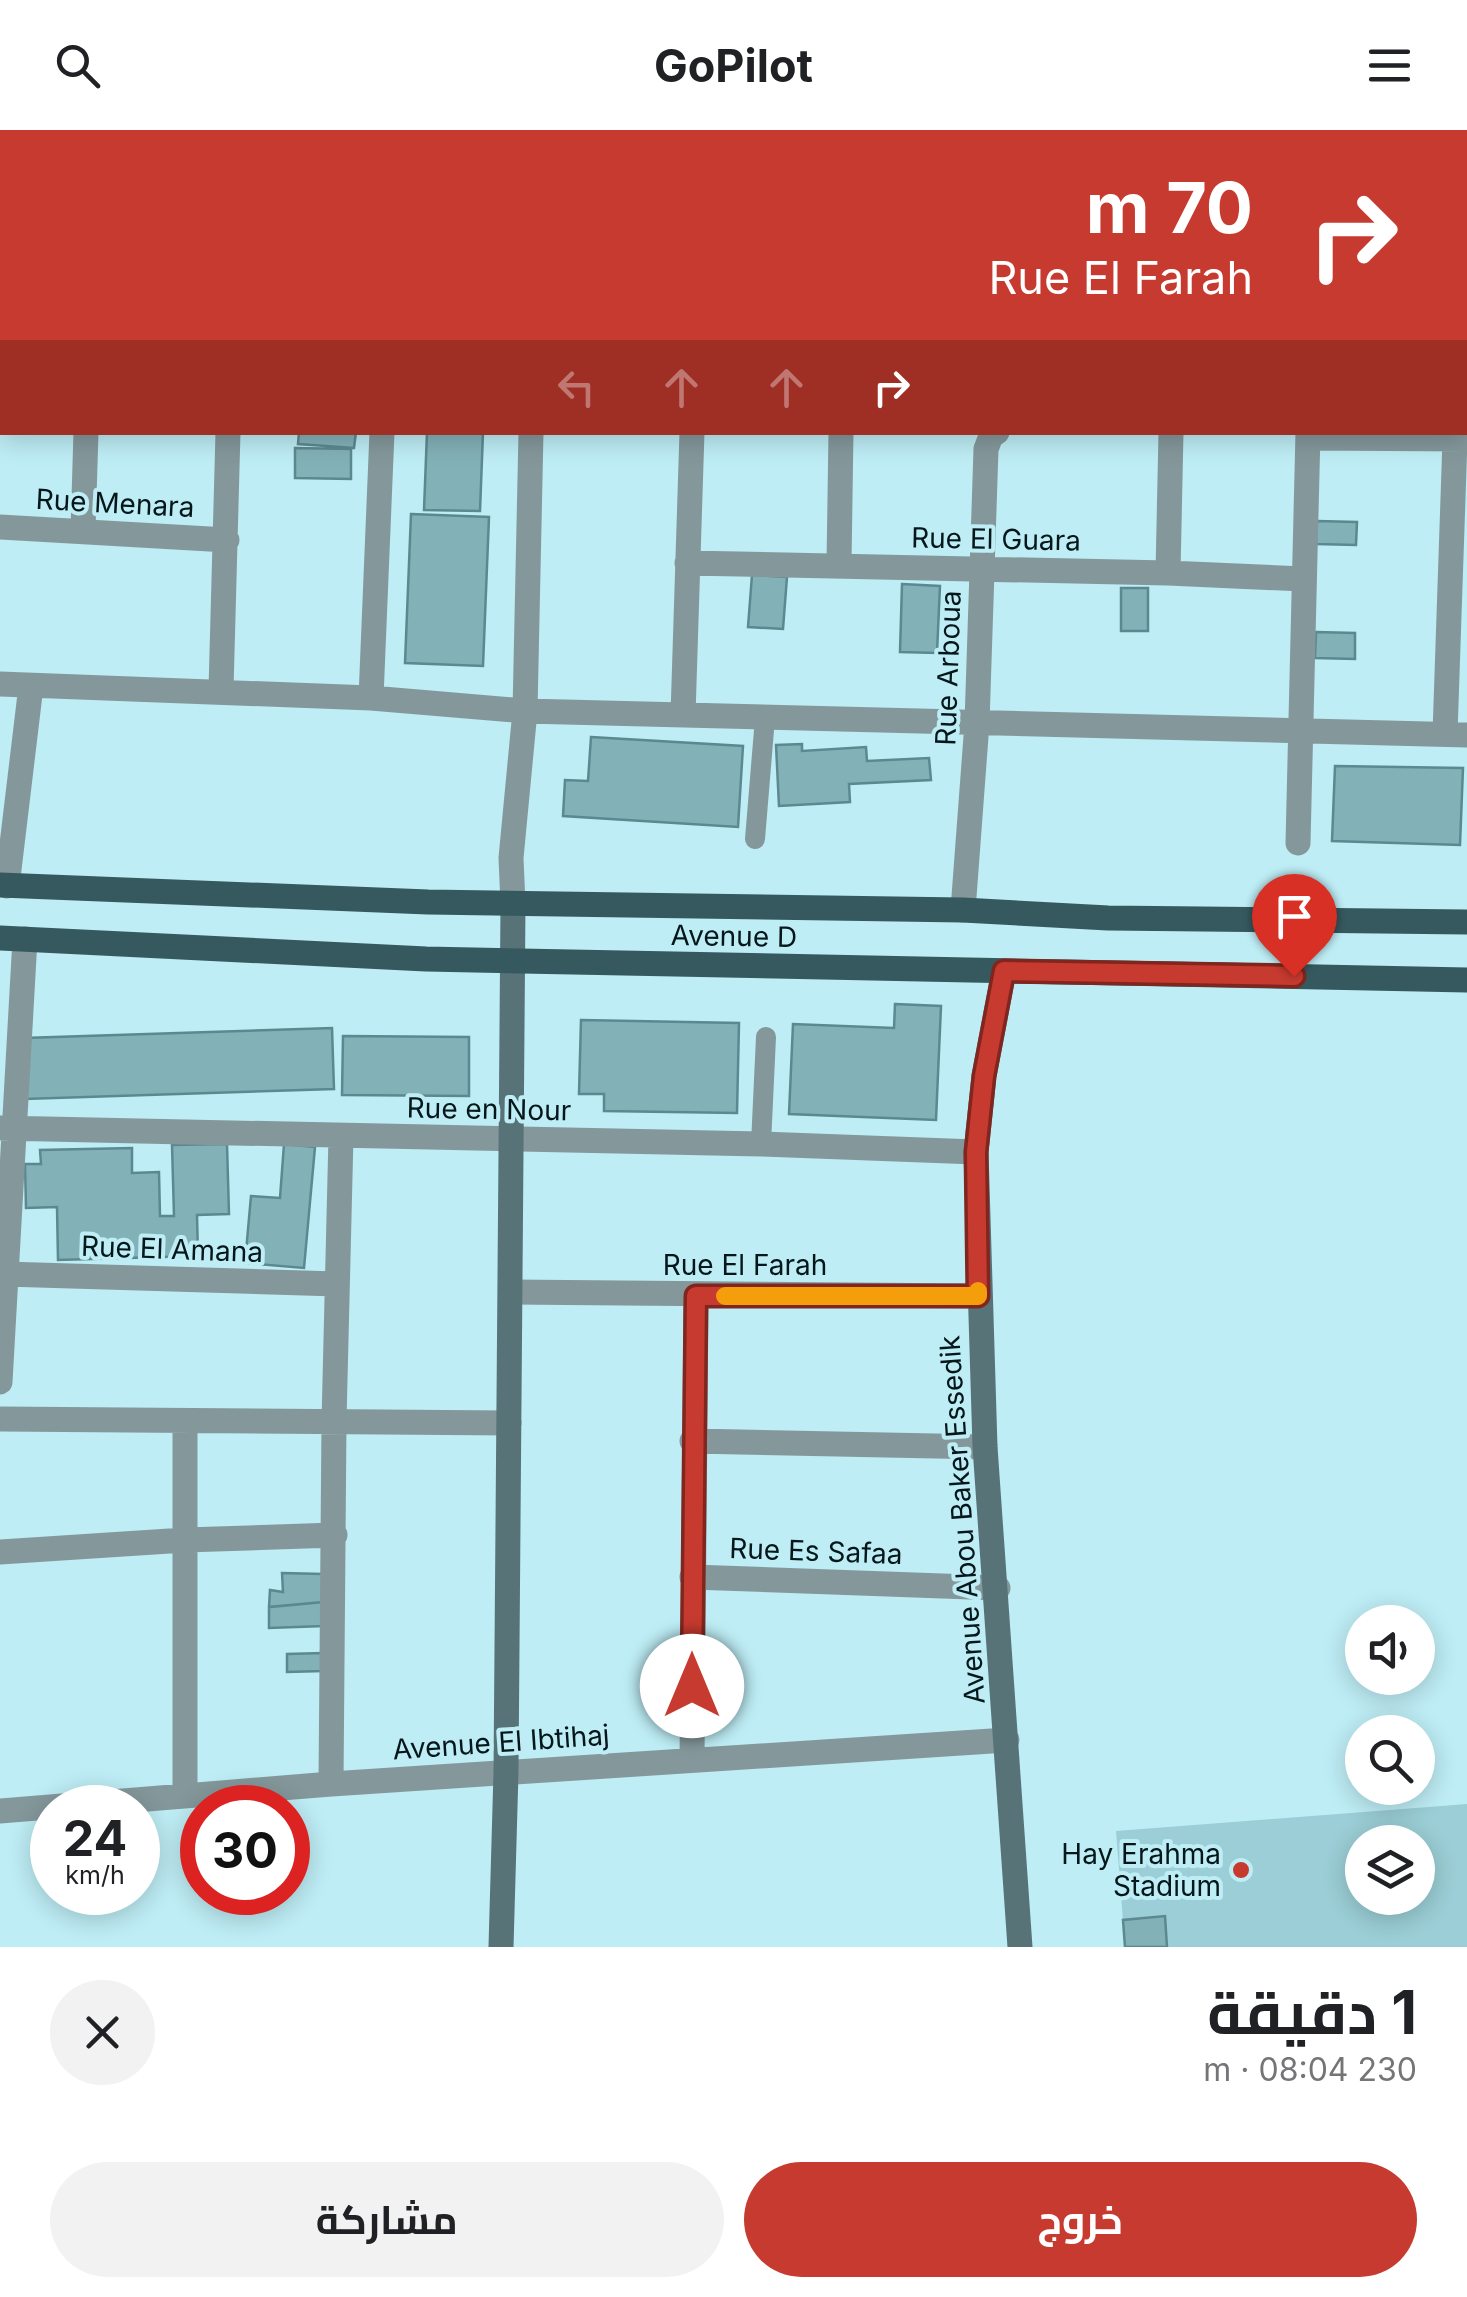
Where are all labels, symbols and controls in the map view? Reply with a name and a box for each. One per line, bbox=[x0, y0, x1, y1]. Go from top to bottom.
icon: search bbox=[50, 38, 105, 93]
text: GoPilot bbox=[654, 38, 813, 93]
icon: menu bbox=[1362, 38, 1417, 93]
text: 70 m bbox=[1086, 165, 1253, 250]
icon: right bbox=[1288, 170, 1418, 300]
text: Rue El Farah bbox=[988, 250, 1253, 305]
icon: left bbox=[549, 360, 604, 415]
icon: ahead bbox=[654, 360, 709, 415]
icon: ahead bbox=[759, 360, 814, 415]
icon: right bbox=[864, 360, 919, 415]
street label: Rue Menara bbox=[35, 482, 195, 524]
street label: Rue El Guara bbox=[911, 521, 1081, 557]
street label: Rue Arboua bbox=[928, 590, 968, 746]
pin bbox=[1252, 874, 1337, 977]
icon: arrive bbox=[1267, 889, 1322, 944]
street label: Avenue D bbox=[670, 918, 798, 954]
street label: Rue en Nour bbox=[406, 1091, 572, 1127]
street label: Rue El Amana bbox=[80, 1229, 264, 1269]
street label: Rue El Farah bbox=[663, 1248, 827, 1282]
street label: Avenue Abou Baker Essedik bbox=[932, 1335, 992, 1705]
street label: Rue Es Safaa bbox=[729, 1531, 903, 1571]
map controls bbox=[1345, 1605, 1435, 1915]
button: sound bbox=[1345, 1605, 1435, 1695]
position arrow bbox=[640, 1634, 744, 1738]
button: search bbox=[1345, 1715, 1435, 1805]
street label: Avenue El Ibtihaj bbox=[391, 1717, 611, 1767]
speed limit sign: 30 bbox=[180, 1785, 310, 1915]
text: 24 bbox=[63, 1808, 127, 1868]
button: layers bbox=[1345, 1825, 1435, 1915]
place label: Hay Erahma Stadium bbox=[1061, 1837, 1221, 1903]
marker: Hay Erahma Stadium bbox=[1230, 1859, 1252, 1881]
text: km/h bbox=[65, 1860, 125, 1890]
text: 1 دقيقة bbox=[1207, 1976, 1417, 2048]
button: close bbox=[50, 1980, 155, 2085]
text: 230 m · 08:04 bbox=[1203, 2050, 1417, 2089]
button: مشاركة bbox=[50, 2162, 724, 2277]
button: خروج bbox=[744, 2162, 1417, 2277]

